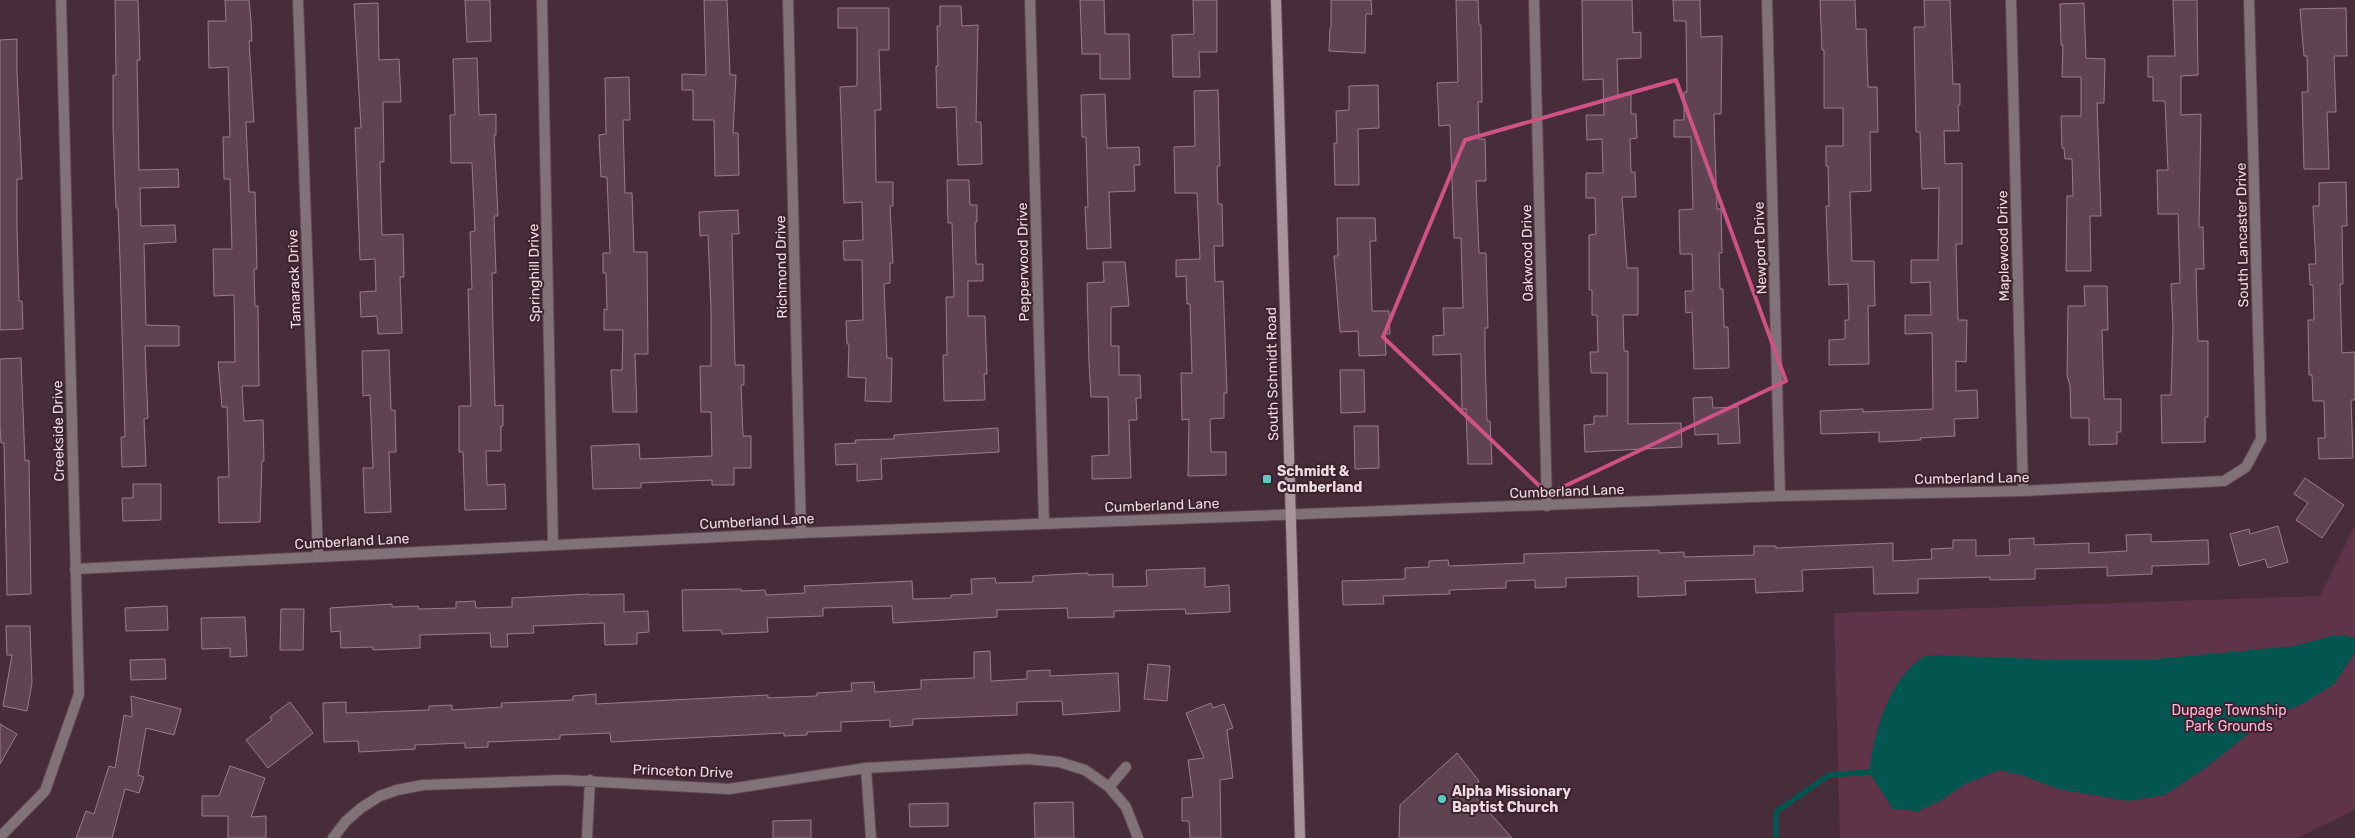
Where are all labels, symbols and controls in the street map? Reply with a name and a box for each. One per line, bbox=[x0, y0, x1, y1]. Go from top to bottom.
street label: South Lancaster Drive bbox=[2233, 162, 2252, 307]
street label: Maplewood Drive bbox=[1994, 190, 2013, 302]
street label: Newport Drive bbox=[1750, 201, 1771, 295]
street label: Pepperwood Drive bbox=[1014, 202, 1033, 322]
street label: Oakwood Drive bbox=[1518, 204, 1537, 302]
street label: Richmond Drive bbox=[772, 215, 791, 319]
street label: Springhill Drive bbox=[525, 223, 544, 322]
street label: Tamarack Drive bbox=[284, 229, 305, 329]
street label: South Schmidt Road bbox=[1263, 307, 1282, 441]
street label: Creekside Drive bbox=[49, 380, 68, 482]
place label: Schmidt & Cumberland bbox=[1277, 463, 1362, 496]
street label: Cumberland Lane bbox=[1914, 469, 2030, 488]
marker: Schmidt & Cumberland bbox=[1261, 473, 1273, 485]
street label: Cumberland Lane bbox=[1509, 481, 1625, 502]
street label: Cumberland Lane bbox=[1104, 495, 1220, 516]
street label: Cumberland Lane bbox=[699, 510, 815, 533]
street label: Cumberland Lane bbox=[294, 530, 410, 553]
park label: Dupage Township Park Grounds bbox=[2171, 702, 2287, 735]
street label: Princeton Drive bbox=[632, 761, 734, 782]
place label: Alpha Missionary Baptist Church bbox=[1452, 783, 1571, 816]
marker: Alpha Missionary Baptist Church bbox=[1436, 793, 1448, 805]

